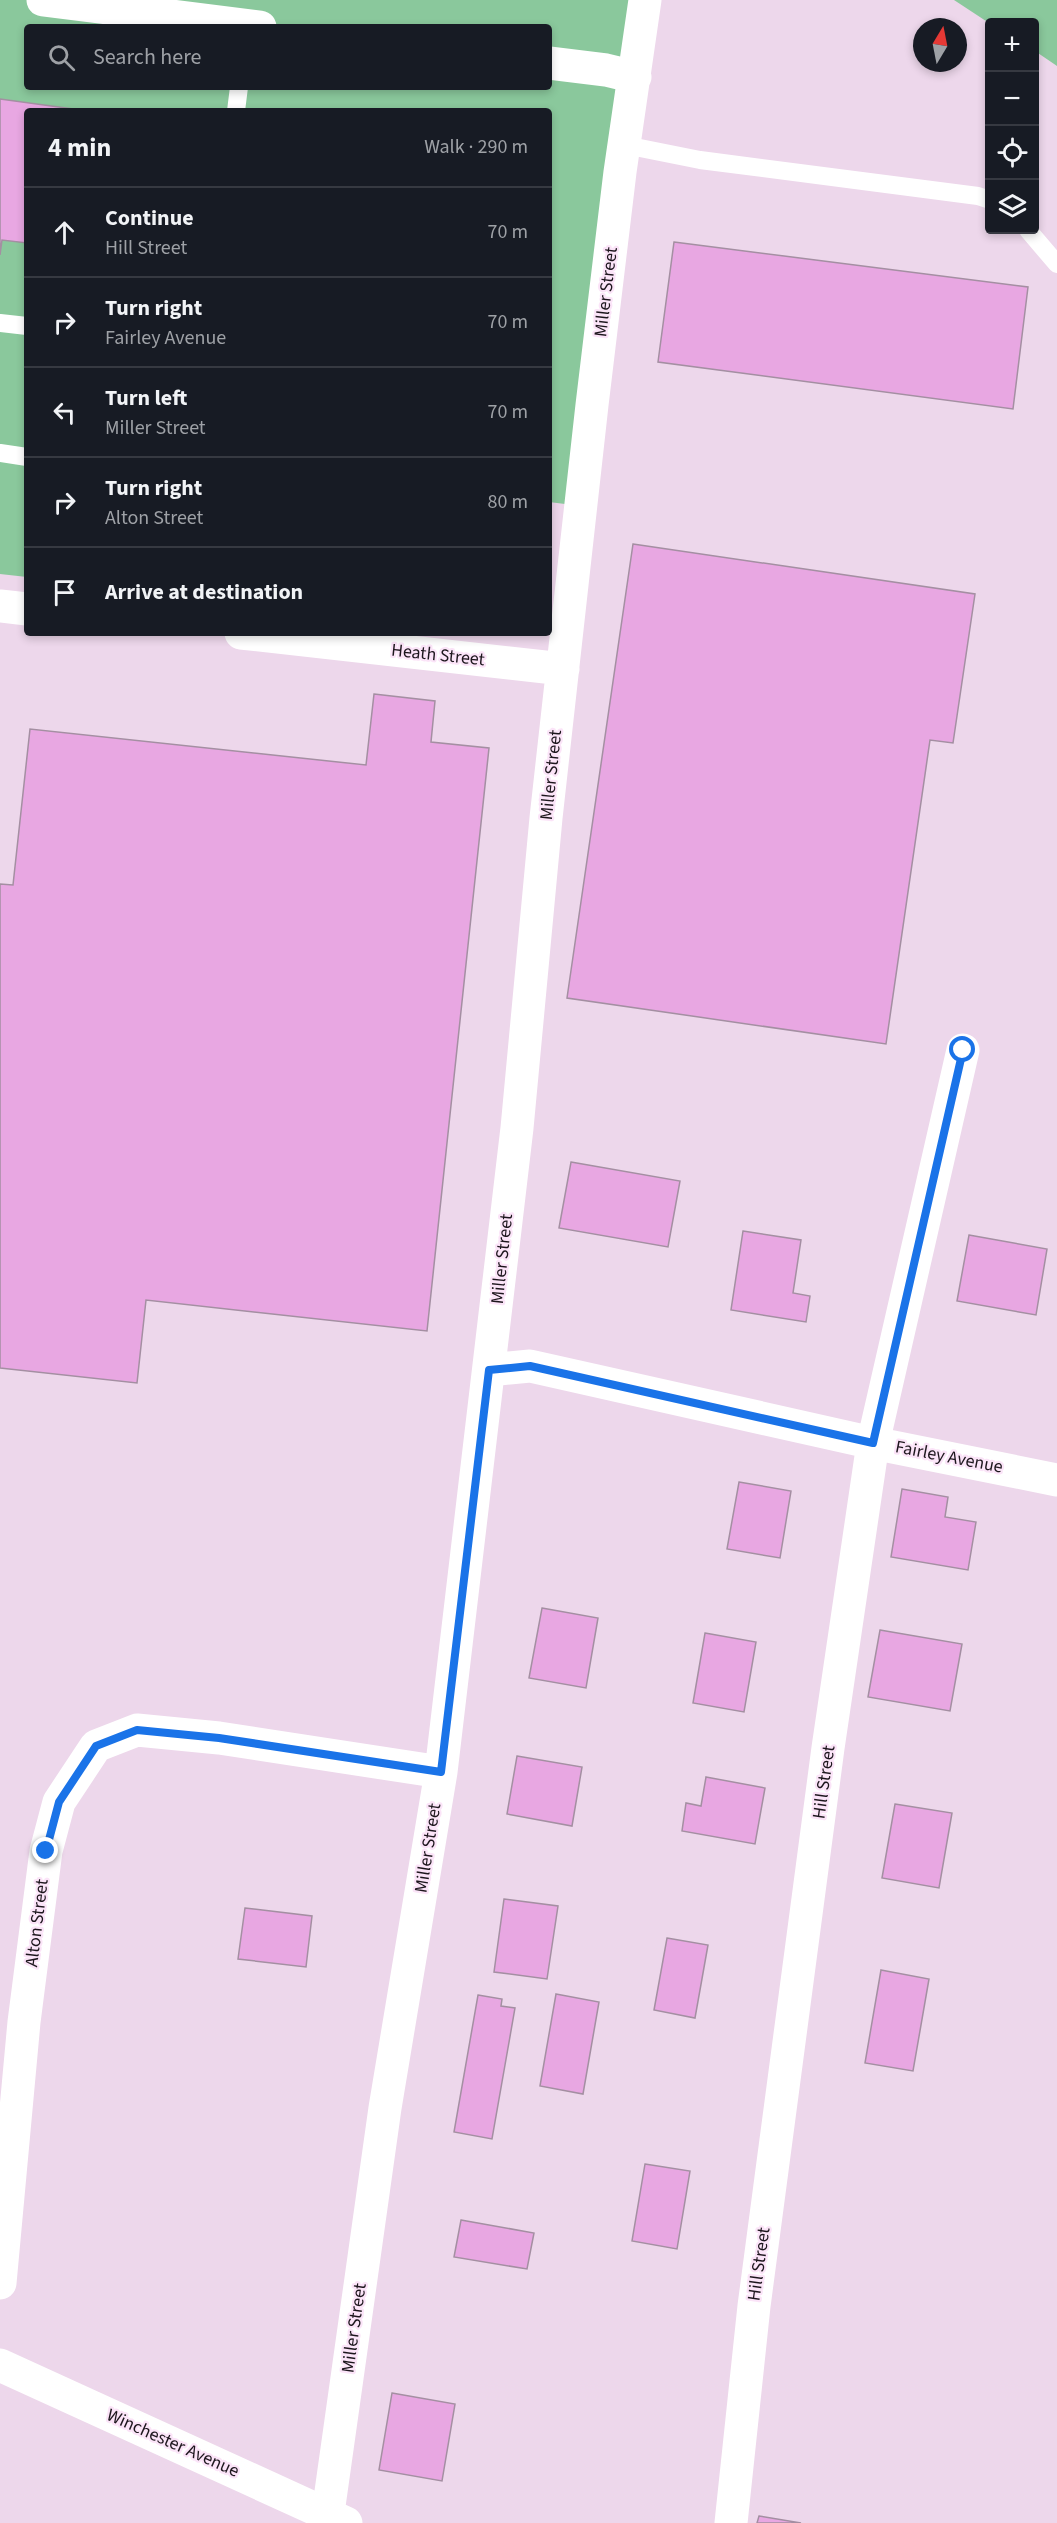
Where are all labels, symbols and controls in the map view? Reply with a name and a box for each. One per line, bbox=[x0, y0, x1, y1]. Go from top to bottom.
north arrow bbox=[913, 18, 967, 72]
map controls bbox=[985, 18, 1039, 234]
button: + bbox=[985, 18, 1039, 72]
search box bbox=[24, 24, 552, 90]
icon: search bbox=[45, 41, 78, 74]
text: Search here bbox=[93, 41, 201, 73]
button: − bbox=[985, 72, 1039, 126]
button: locate bbox=[985, 126, 1039, 180]
text: 4 min bbox=[48, 129, 111, 166]
text: Walk · 290 m bbox=[424, 133, 528, 161]
button: layers bbox=[985, 180, 1039, 234]
text: Continue bbox=[105, 202, 194, 234]
icon: ahead bbox=[48, 216, 81, 249]
text: 70 m bbox=[488, 218, 528, 246]
text: Hill Street bbox=[105, 234, 187, 262]
street label: Miller Street bbox=[588, 246, 624, 338]
text: Turn right bbox=[105, 292, 202, 324]
icon: right bbox=[48, 306, 81, 339]
text: 70 m bbox=[488, 308, 528, 336]
text: Fairley Avenue bbox=[105, 324, 226, 352]
text: Turn left bbox=[105, 382, 187, 414]
icon: left bbox=[48, 396, 81, 429]
text: 70 m bbox=[488, 398, 528, 426]
text: Miller Street bbox=[105, 414, 206, 442]
text: Turn right bbox=[105, 472, 202, 504]
icon: right bbox=[48, 486, 81, 519]
text: 80 m bbox=[488, 488, 528, 516]
text: Alton Street bbox=[105, 504, 203, 532]
icon: arrive bbox=[48, 576, 81, 609]
text: Arrive at destination bbox=[105, 576, 303, 608]
street label: Heath Street bbox=[390, 638, 486, 672]
street label: Miller Street bbox=[534, 729, 568, 821]
route start bbox=[949, 1036, 975, 1062]
street label: Miller Street bbox=[485, 1213, 519, 1305]
street label: Fairley Avenue bbox=[893, 1434, 1005, 1480]
street label: Hill Street bbox=[806, 1744, 842, 1820]
street label: Miller Street bbox=[409, 1801, 447, 1895]
route end bbox=[32, 1837, 58, 1863]
street label: Alton Street bbox=[19, 1878, 55, 1968]
street label: Hill Street bbox=[741, 2226, 777, 2302]
street label: Miller Street bbox=[335, 2281, 373, 2375]
street label: Winchester Avenue bbox=[103, 2403, 243, 2483]

